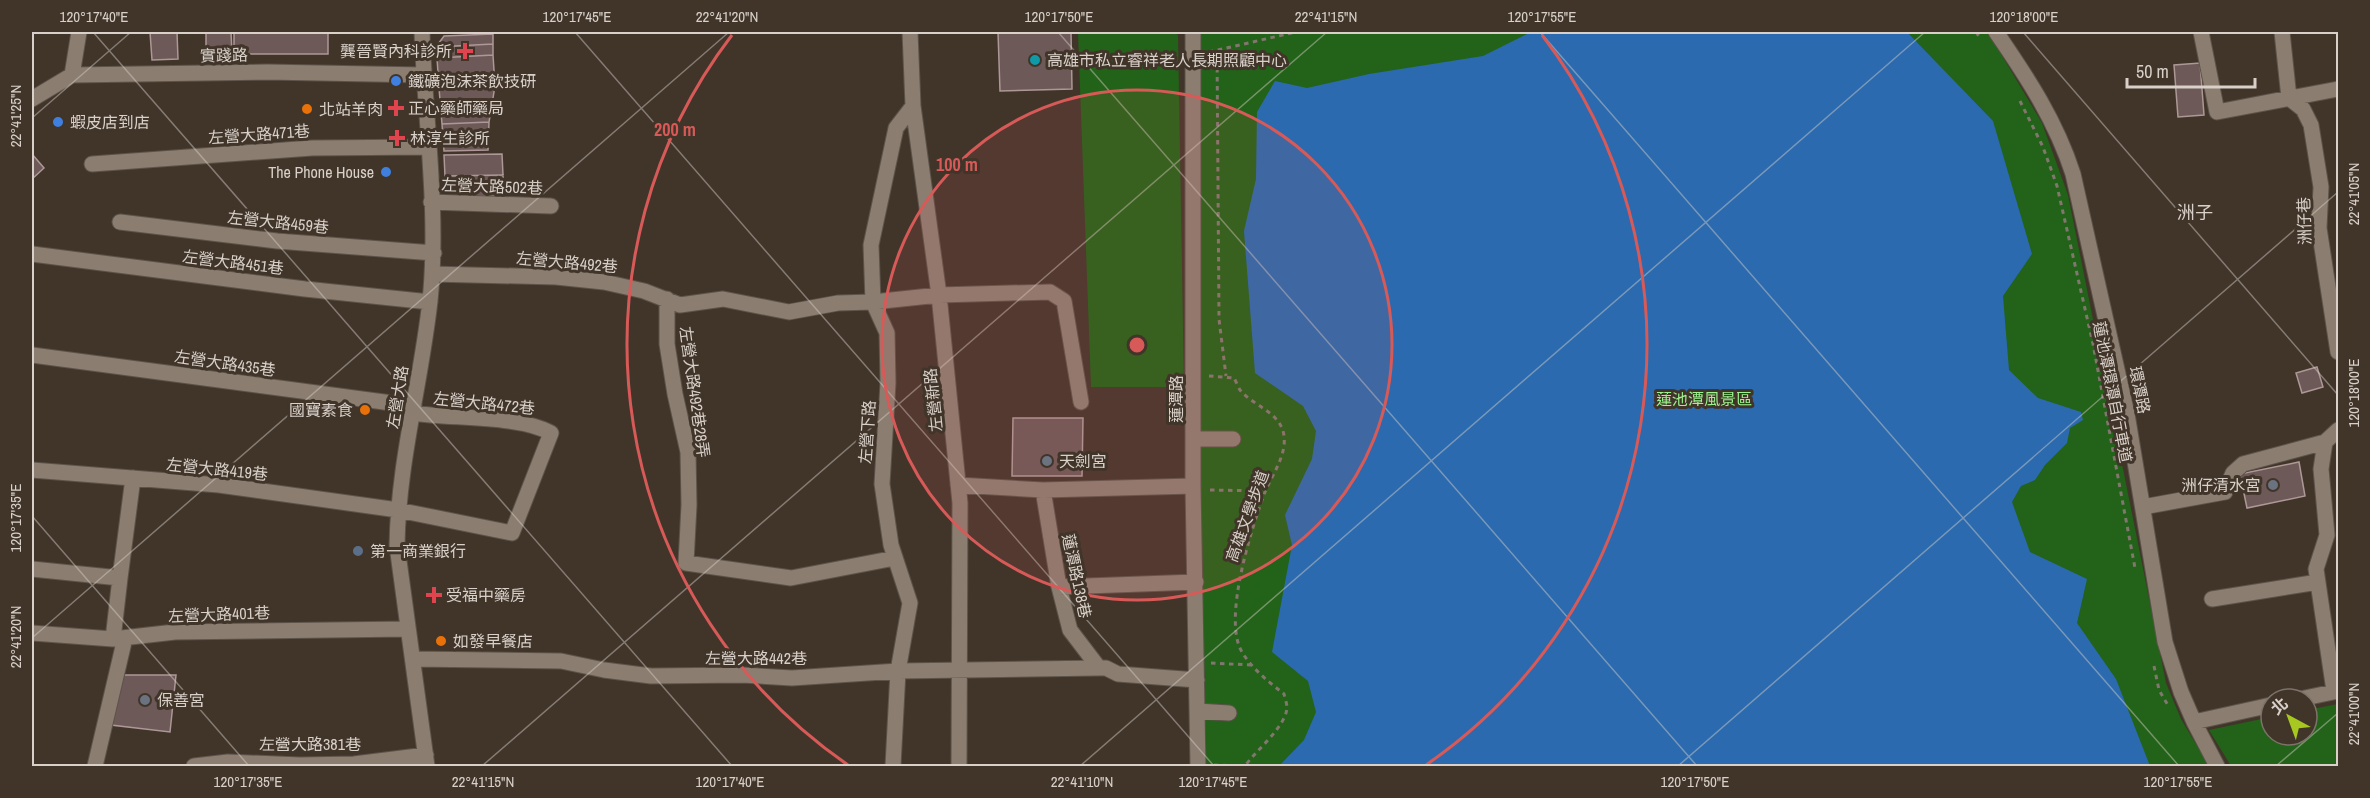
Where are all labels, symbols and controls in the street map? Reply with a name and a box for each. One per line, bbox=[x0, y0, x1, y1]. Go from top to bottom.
text: 120°17'40"E bbox=[60, 6, 128, 27]
text: 120°17'45"E bbox=[543, 6, 611, 27]
text: 22°41'20"N bbox=[696, 6, 758, 27]
text: 120°17'50"E bbox=[1025, 6, 1093, 27]
text: 22°41'15"N bbox=[1295, 6, 1357, 27]
text: 120°17'55"E bbox=[1508, 6, 1576, 27]
text: 120°18'00"E bbox=[1990, 6, 2058, 27]
place label: 龔晉賢內科診所 bbox=[340, 40, 452, 62]
marker: 龔晉賢內科診所 bbox=[456, 42, 474, 60]
street label: 實踐路 bbox=[200, 44, 248, 66]
place label: 高雄市私立睿祥老人長期照顧中心 bbox=[1047, 49, 1287, 71]
scale bar bbox=[2127, 51, 2254, 89]
marker: 高雄市私立睿祥老人長期照顧中心 bbox=[1028, 53, 1042, 67]
text: 50 m bbox=[2136, 59, 2169, 84]
place label: 鐵礦泡沫茶飲技研 bbox=[408, 70, 536, 92]
marker: 鐵礦泡沫茶飲技研 bbox=[389, 74, 403, 88]
text: 22°41'25"N bbox=[5, 85, 26, 147]
place label: 正心藥師藥局 bbox=[408, 97, 504, 119]
place label: 北站羊肉 bbox=[319, 98, 383, 120]
marker: 正心藥師藥局 bbox=[389, 101, 403, 115]
marker: 北站羊肉 bbox=[300, 102, 314, 116]
place label: 蝦皮店到店 bbox=[70, 111, 150, 133]
marker: 蝦皮店到店 bbox=[51, 115, 65, 129]
text: 200 m bbox=[654, 117, 696, 142]
street label: 左營大路471巷 bbox=[207, 119, 311, 149]
place label: 林淳生診所 bbox=[410, 127, 490, 149]
marker: 林淳生診所 bbox=[388, 129, 406, 147]
text: 100 m bbox=[936, 152, 978, 177]
place label: The Phone House bbox=[268, 161, 374, 183]
text: 22°41'05"N bbox=[2343, 163, 2364, 225]
marker: The Phone House bbox=[379, 165, 393, 179]
street label: 左營大路502巷 bbox=[441, 173, 543, 199]
street label: 洲仔巷 bbox=[2292, 197, 2316, 245]
district label: 洲子 bbox=[2177, 200, 2213, 225]
street label: 左營大路459巷 bbox=[226, 206, 330, 238]
street label: 左營大路451巷 bbox=[181, 245, 285, 279]
street label: 左營大路492巷 bbox=[515, 247, 619, 277]
street label: 蓮池潭環潭自行車道 bbox=[2088, 319, 2138, 465]
street label: 左營大路492巷28弄 bbox=[675, 325, 715, 459]
centre of rings bbox=[1127, 335, 1147, 355]
street label: 左營大路435巷 bbox=[173, 345, 277, 381]
text: 120°18'00"E bbox=[2343, 359, 2364, 427]
street label: 左營大路 bbox=[381, 364, 413, 430]
street label: 環潭路 bbox=[2124, 364, 2156, 416]
street label: 左營新路 bbox=[919, 367, 947, 433]
street label: 蓮潭路 bbox=[1165, 375, 1187, 423]
street label: 左營大路472巷 bbox=[432, 387, 536, 419]
park label: 蓮池潭風景區 bbox=[1656, 388, 1752, 410]
place label: 國寶素食 bbox=[289, 399, 353, 421]
street label: 左營下路 bbox=[854, 399, 880, 465]
marker: 國寶素食 bbox=[358, 403, 372, 417]
place label: 天劍宮 bbox=[1059, 450, 1107, 472]
street label: 左營大路419巷 bbox=[165, 453, 269, 485]
marker: 天劍宮 bbox=[1040, 454, 1054, 468]
street label: 高雄文學步道 bbox=[1220, 467, 1274, 565]
place label: 洲仔清水宮 bbox=[2181, 474, 2261, 496]
marker: 洲仔清水宮 bbox=[2266, 478, 2280, 492]
text: 120°17'35"E bbox=[5, 484, 26, 552]
street label: 蓮潭路138巷 bbox=[1057, 532, 1097, 620]
place label: 第一商業銀行 bbox=[370, 540, 466, 562]
marker: 第一商業銀行 bbox=[351, 544, 365, 558]
place label: 受福中藥房 bbox=[446, 584, 526, 606]
marker: 受福中藥房 bbox=[427, 588, 441, 602]
street label: 左營大路401巷 bbox=[168, 601, 270, 627]
text: 22°41'20"N bbox=[5, 606, 26, 668]
place label: 如發早餐店 bbox=[453, 630, 533, 652]
marker: 如發早餐店 bbox=[434, 634, 448, 648]
street label: 左營大路442巷 bbox=[705, 647, 807, 669]
text: 22°41'00"N bbox=[2343, 683, 2364, 745]
north arrow bbox=[2259, 687, 2319, 747]
place label: 保善宮 bbox=[157, 689, 205, 711]
text: 北 bbox=[2266, 692, 2292, 719]
marker: 保善宮 bbox=[138, 693, 152, 707]
street label: 左營大路381巷 bbox=[259, 733, 361, 755]
text: 120°17'35"E bbox=[214, 771, 282, 792]
text: 22°41'15"N bbox=[452, 771, 514, 792]
text: 120°17'40"E bbox=[696, 771, 764, 792]
text: 22°41'10"N bbox=[1051, 771, 1113, 792]
text: 120°17'45"E bbox=[1179, 771, 1247, 792]
text: 120°17'50"E bbox=[1661, 771, 1729, 792]
text: 120°17'55"E bbox=[2144, 771, 2212, 792]

